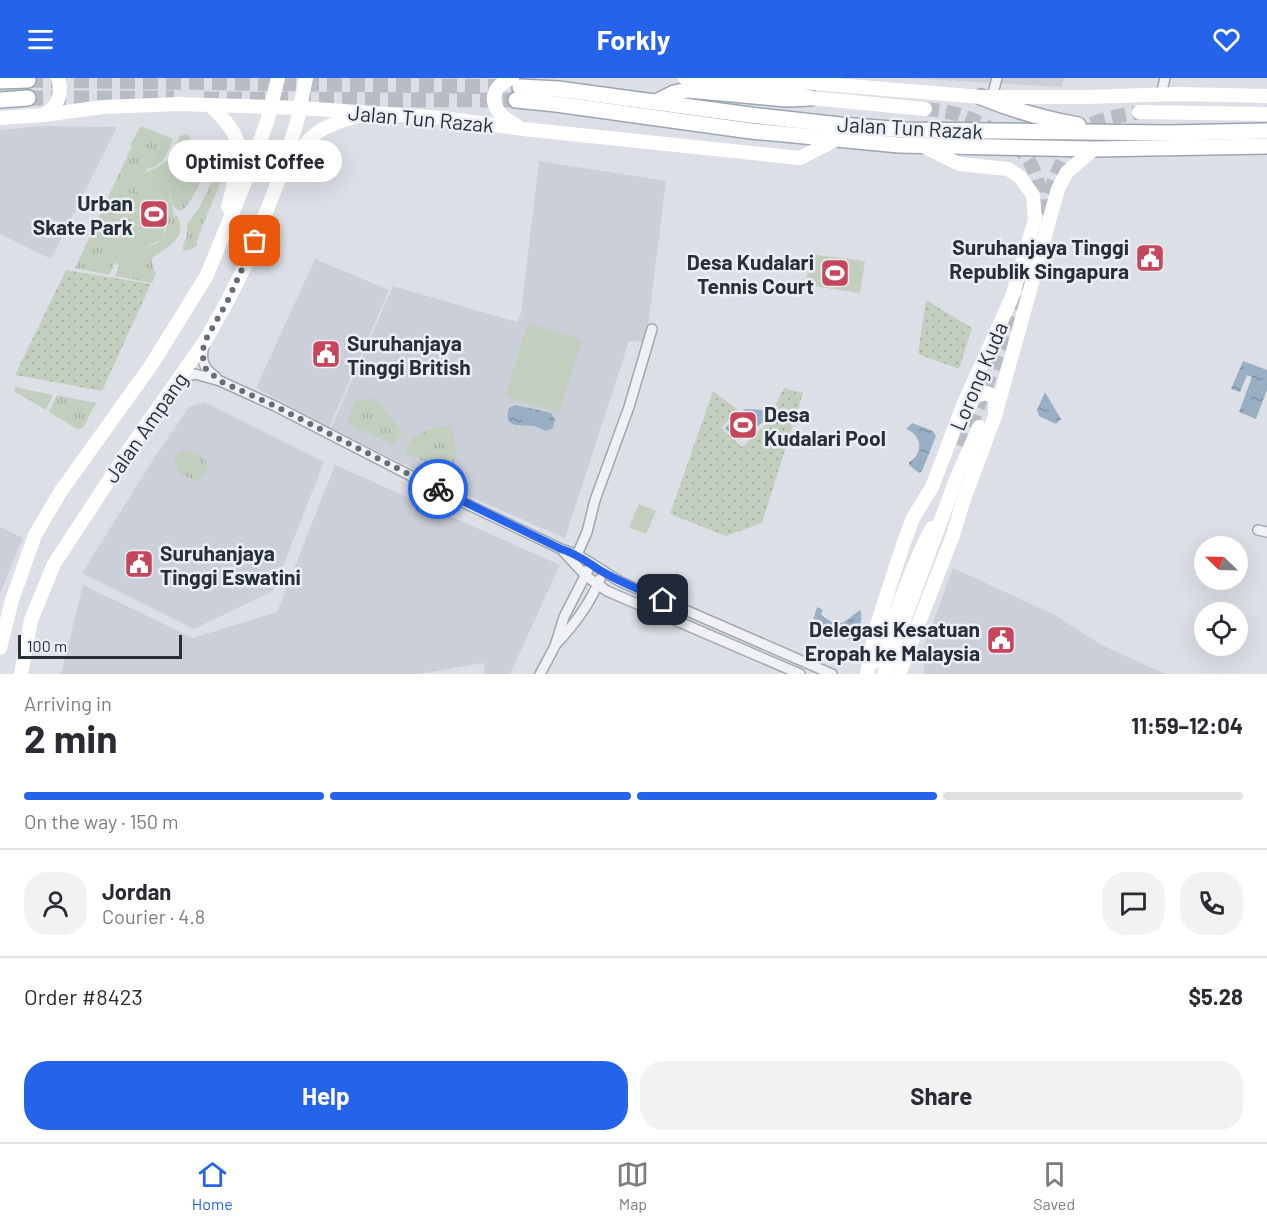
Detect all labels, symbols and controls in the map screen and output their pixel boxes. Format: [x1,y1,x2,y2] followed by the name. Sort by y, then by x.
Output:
[24,23,57,56] icon: menu
[597,23,670,55] text: Forkly
[1210,23,1243,56] icon: heart
[347,99,495,137] street label: Jalan Tun Razak
[836,111,984,143] street label: Jalan Tun Razak
[168,139,342,181] callout: Optimist Coffee
[185,149,325,173] text: Optimist Coffee
[33,190,133,239] place label: Urban Skate Park
[138,198,170,230] sports icon: Urban Skate Park
[229,215,280,266] pin
[238,224,271,257] icon: bag
[949,234,1129,283] place label: Suruhanjaya Tinggi Republik Singapura
[1134,242,1166,274] public building icon: Suruhanjaya Tinggi Republik Singapura
[687,249,814,298] place label: Desa Kudalari Tennis Court
[819,257,851,289] sports icon: Desa Kudalari Tennis Court
[944,318,1012,434] street label: Lorong Kuda
[347,330,471,379] place label: Suruhanjaya Tinggi British
[310,338,342,370] public building icon: Suruhanjaya Tinggi British
[98,367,192,487] street label: Jalan Ampang
[764,401,886,450] place label: Desa Kudalari Pool
[727,409,759,441] sports icon: Desa Kudalari Pool
[408,459,468,519] courier
[422,473,455,506] icon: bike
[1194,536,1248,590] north arrow
[1194,536,1248,656] map controls
[160,540,301,589] place label: Suruhanjaya Tinggi Eswatini
[123,548,155,580] public building icon: Suruhanjaya Tinggi Eswatini
[637,574,688,625] pin
[646,583,679,616] icon: home
[1194,602,1248,656] button: locate
[805,616,980,665] place label: Delegasi Kesatuan Eropah ke Malaysia
[985,624,1017,656] public building icon: Delegasi Kesatuan Eropah ke Malaysia
[18,632,182,660] scale bar
[27,636,67,655] text: 100 m
[24,691,112,715] text: Arriving in
[1131,712,1243,738] text: 11:59–12:04
[24,714,117,761] text: 2 min
[24,809,179,833] text: On the way · 150 m
[24,872,87,935] button: person
[1102,872,1165,935] button: chat
[1180,872,1243,935] button: phone
[102,878,171,904] text: Jordan
[102,904,205,928] text: Courier · 4.8
[24,983,143,1009] text: Order #8423
[1188,983,1243,1009] text: $5.28
[24,1061,628,1130] button: Help
[640,1061,1243,1130] button: Share
[192,1158,233,1213] tab: Home
[616,1158,649,1213] tab: Map
[1033,1158,1075,1213] tab: Saved

